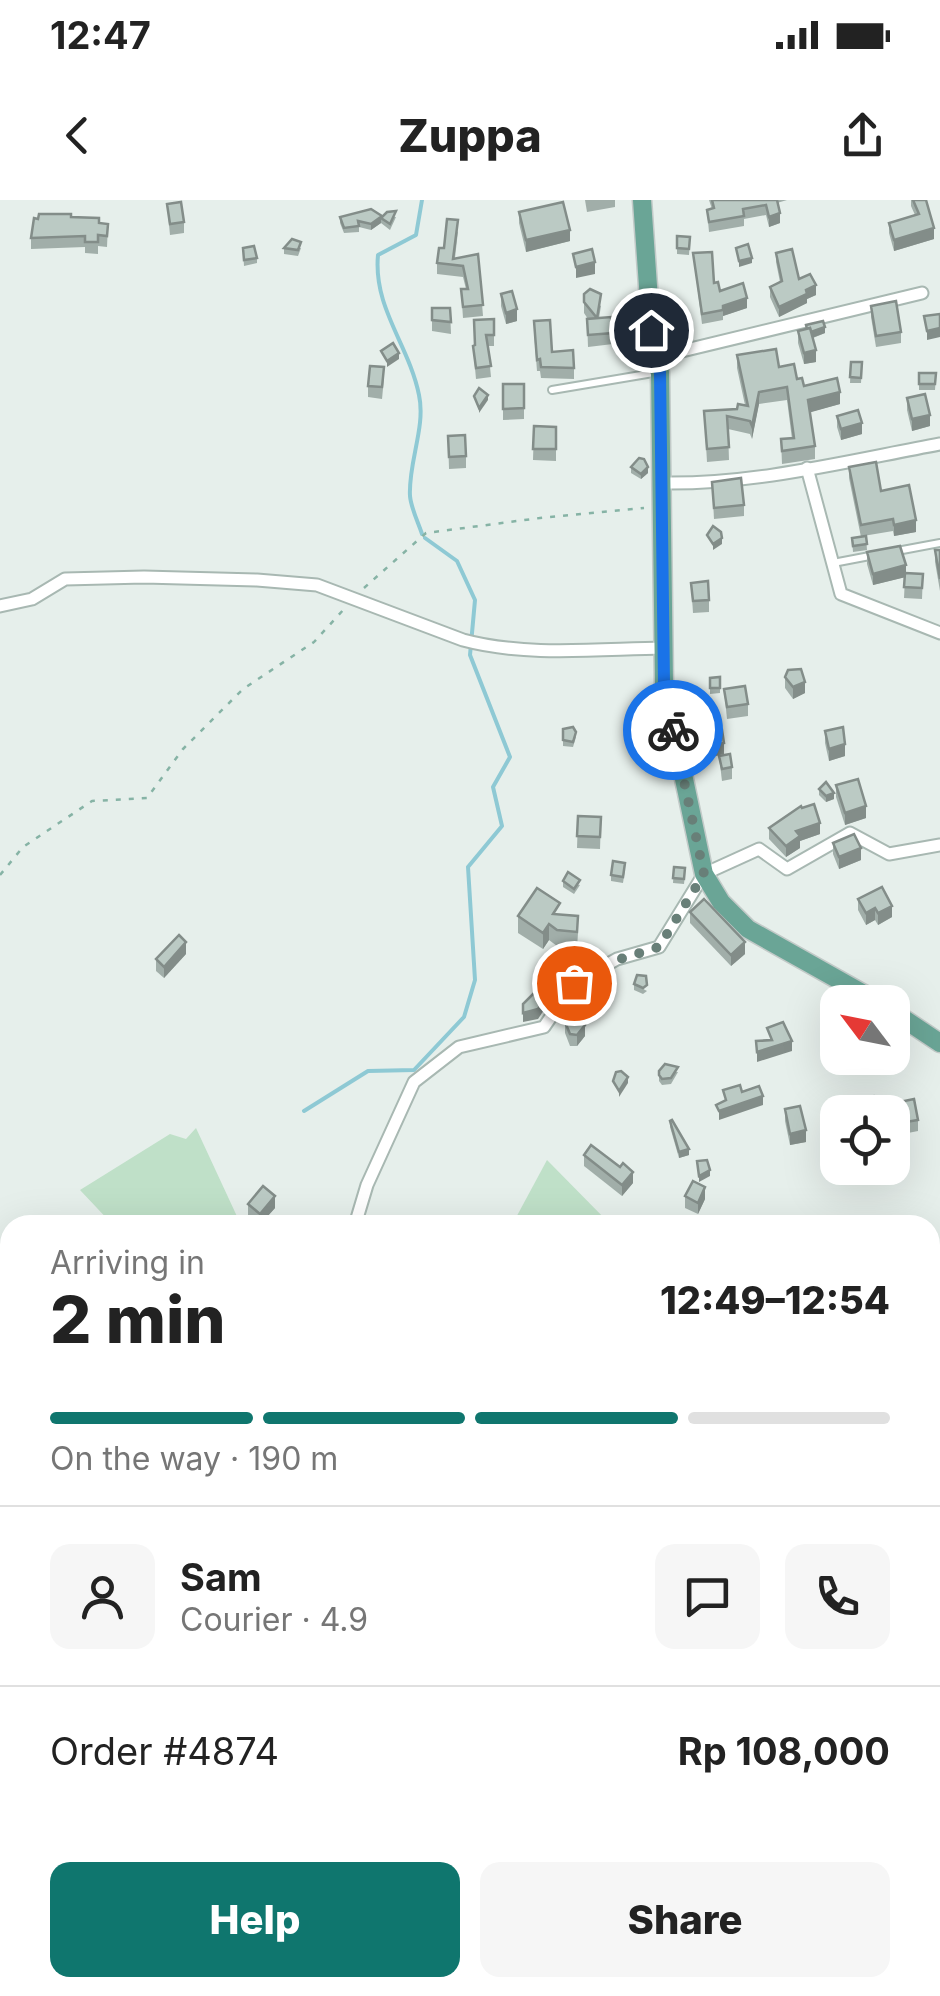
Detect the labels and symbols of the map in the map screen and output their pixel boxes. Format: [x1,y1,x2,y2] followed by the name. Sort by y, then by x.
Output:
[609,288,694,373] pin
[623,680,723,780] courier
[532,941,617,1026] pin
[820,985,910,1075] north arrow

